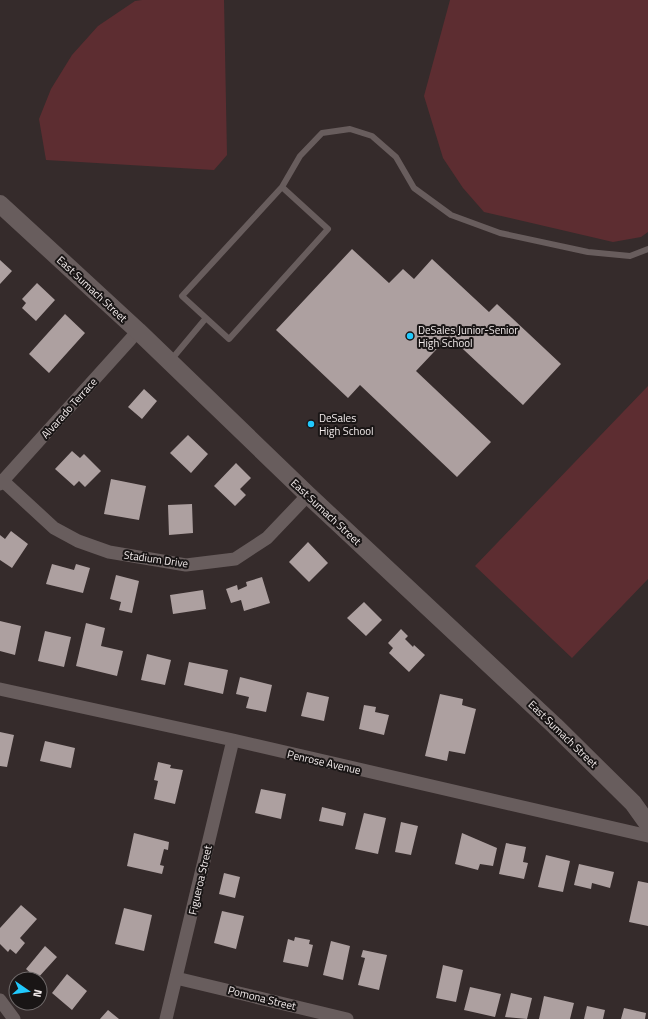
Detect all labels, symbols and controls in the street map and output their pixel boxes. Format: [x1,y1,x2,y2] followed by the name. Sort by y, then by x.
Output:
[53,252,131,326] street label: East Sumach Street
[418,322,518,351] place label: DeSales Junior-Senior High School
[405,331,415,341] marker: DeSales Junior-Senior High School
[37,374,101,442] street label: Alvarado Terrace
[319,410,374,439] place label: DeSales High School
[306,419,316,429] marker: DeSales High School
[287,475,365,549] street label: East Sumach Street
[123,547,190,572] street label: Stadium Drive
[525,697,601,771] street label: East Sumach Street
[286,746,363,778] street label: Penrose Avenue
[184,843,216,916] street label: Figueroa Street
[8,971,48,1011] north arrow
[226,982,298,1014] street label: Pomona Street
[29,988,46,999] text: N

